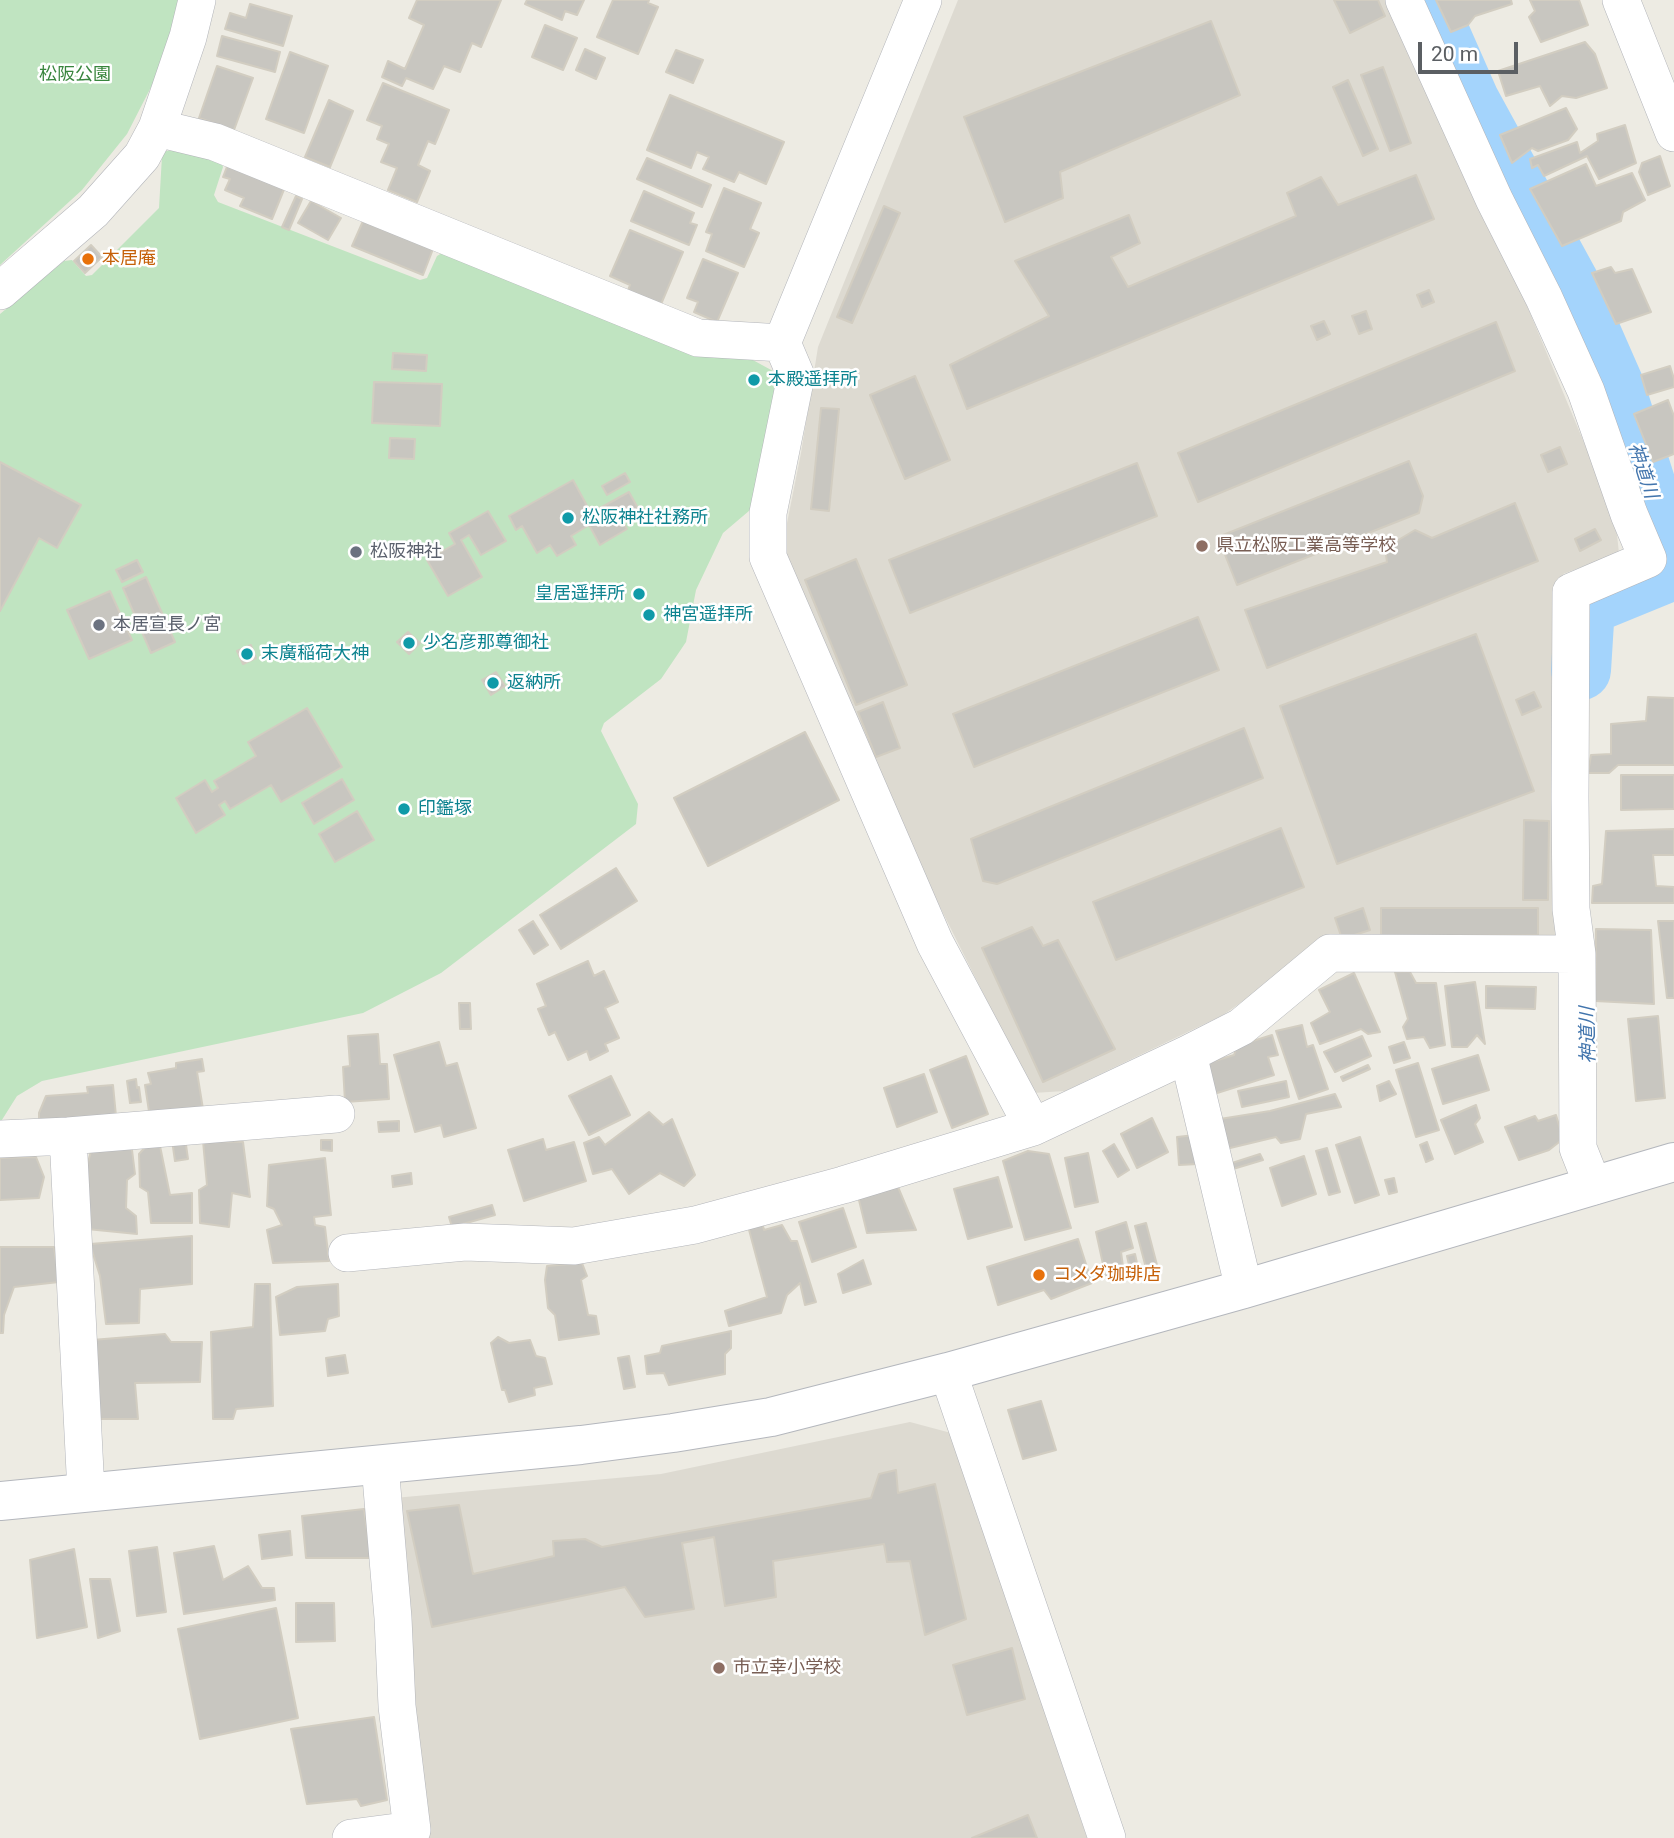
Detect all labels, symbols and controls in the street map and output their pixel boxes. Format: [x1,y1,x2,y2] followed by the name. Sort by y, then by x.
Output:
[1422,28,1522,72] scale bar
[1431,42,1478,66] text: 20 m
[39,64,111,86] park label: 松阪公園
[102,248,156,270] place label: 本居庵
[80,251,96,267] marker: 本居庵
[768,369,858,391] place label: 本殿遥拝所
[746,372,762,388] marker: 本殿遥拝所
[1622,440,1662,502] water label: 神道川
[582,507,708,529] place label: 松阪神社社務所
[560,510,576,526] marker: 松阪神社社務所
[1216,535,1396,557] place label: 県立松阪工業高等学校
[1194,538,1210,554] marker: 県立松阪工業高等学校
[370,541,442,563] place label: 松阪神社
[348,544,364,560] marker: 松阪神社
[535,583,625,605] place label: 皇居遥拝所
[631,586,647,602] marker: 皇居遥拝所
[663,604,753,626] place label: 神宮遥拝所
[641,607,657,623] marker: 神宮遥拝所
[113,614,221,636] place label: 本居宣長ノ宮
[91,617,107,633] marker: 本居宣長ノ宮
[423,632,549,654] place label: 少名彦那尊御社
[401,635,417,651] marker: 少名彦那尊御社
[261,643,369,665] place label: 末廣稲荷大神
[239,646,255,662] marker: 末廣稲荷大神
[507,672,561,694] place label: 返納所
[485,675,501,691] marker: 返納所
[418,798,472,820] place label: 印鑑塚
[396,801,412,817] marker: 印鑑塚
[1577,1006,1601,1064] water label: 神道川
[1053,1264,1161,1286] place label: コメダ珈琲店
[1031,1267,1047,1283] marker: コメダ珈琲店
[733,1657,841,1679] place label: 市立幸小学校
[711,1660,727,1676] marker: 市立幸小学校

